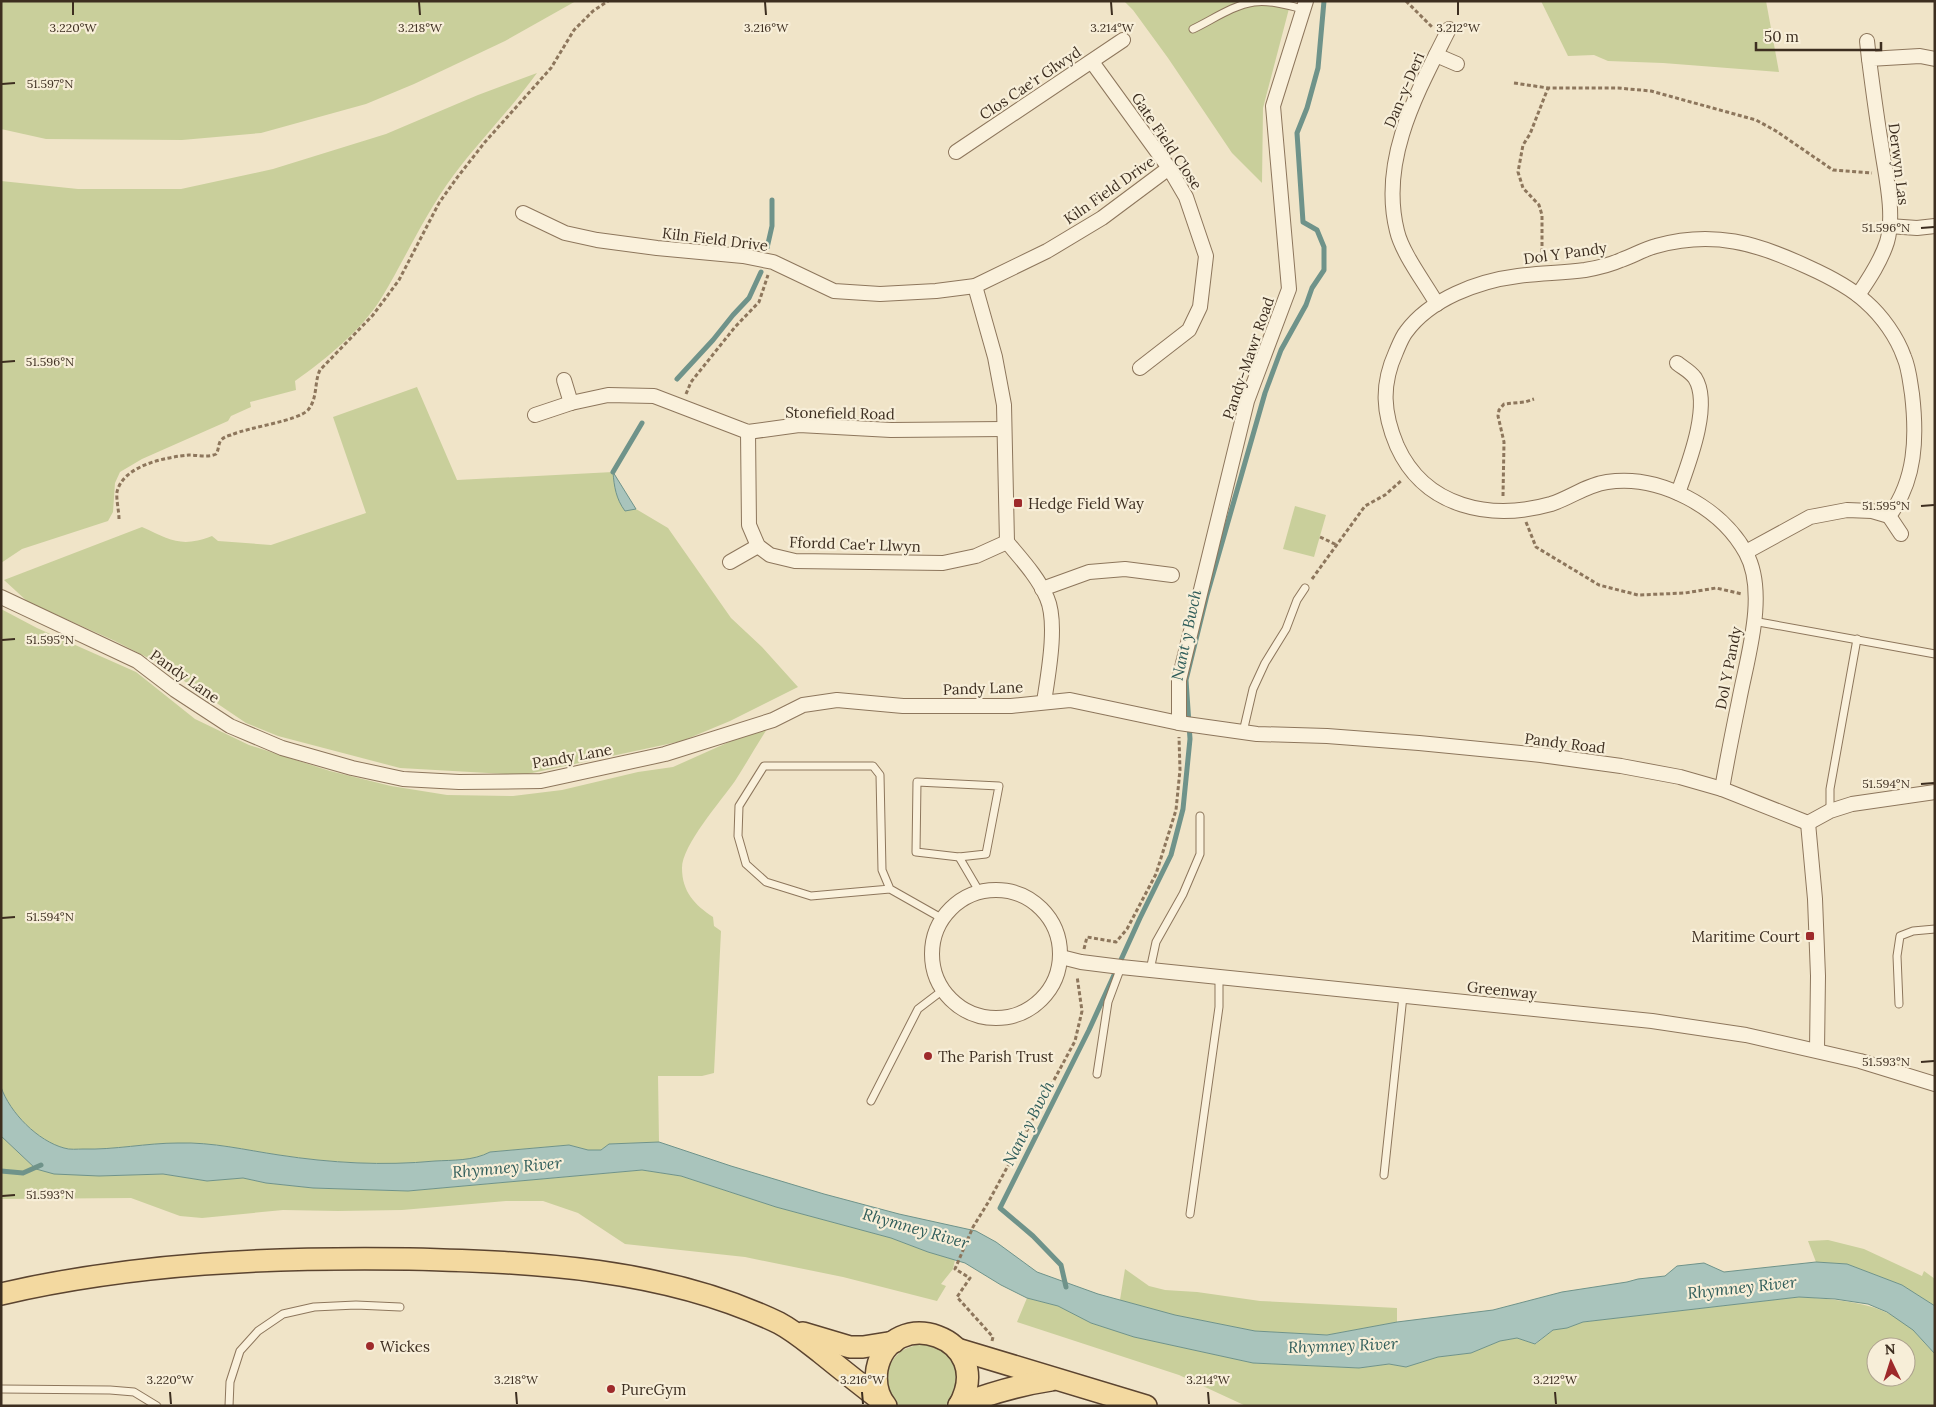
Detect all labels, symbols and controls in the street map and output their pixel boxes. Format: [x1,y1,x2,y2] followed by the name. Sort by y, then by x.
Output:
[50,20,97,35] text: 3.220°W
[398,20,443,35] text: 3.218°W
[744,20,789,35] text: 3.216°W
[1090,20,1135,35] text: 3.214°W
[1436,20,1481,35] text: 3.212°W
[1756,20,1881,52] scale bar
[1764,27,1799,46] text: 50 m
[976,42,1084,124] street label: Clos Cae'r Glwyd
[1380,49,1428,131] street label: Dan-y-Deri
[27,76,73,91] text: 51.597°N
[1128,89,1206,193] street label: Gate Field Close
[1885,122,1913,206] street label: Derwyn Las
[1060,152,1158,228] street label: Kiln Field Drive
[1862,220,1910,235] text: 51.596°N
[661,223,769,255] street label: Kiln Field Drive
[1522,238,1608,268] street label: Dol Y Pandy
[1218,294,1278,422] street label: Pandy-Mawr Road
[26,354,74,369] text: 51.596°N
[785,403,895,423] street label: Stonefield Road
[1028,494,1144,513] place label: Hedge Field Way
[1012,497,1024,509] marker: Hedge Field Way
[1862,498,1910,513] text: 51.595°N
[789,532,921,556] street label: Ffordd Cae'r Llwyn
[1167,588,1205,682] water label: Nant y Bwch
[1711,625,1745,711] street label: Dol Y Pandy
[26,632,74,647] text: 51.595°N
[147,645,223,707] street label: Pandy Lane
[942,677,1024,699] street label: Pandy Lane
[1523,729,1607,757] street label: Pandy Road
[531,740,613,772] street label: Pandy Lane
[1862,776,1910,791] text: 51.594°N
[26,909,74,924] text: 51.594°N
[1691,927,1800,946] place label: Maritime Court
[1804,930,1816,942] marker: Maritime Court
[1466,977,1538,1003] street label: Greenway
[938,1047,1054,1066] place label: The Parish Trust
[922,1050,934,1062] marker: The Parish Trust
[1862,1054,1910,1069] text: 51.593°N
[998,1077,1058,1169] water label: Nant y Bwch
[451,1152,563,1182] water label: Rhymney River
[26,1187,74,1202] text: 51.593°N
[860,1203,972,1253] water label: Rhymney River
[1686,1271,1798,1303] water label: Rhymney River
[1288,1333,1399,1357] water label: Rhymney River
[380,1337,430,1356] place label: Wickes
[1866,1337,1916,1387] north arrow
[364,1340,376,1352] marker: Wickes
[1884,1340,1896,1358] text: N
[147,1372,194,1387] text: 3.220°W
[494,1372,539,1387] text: 3.218°W
[840,1372,885,1387] text: 3.216°W
[1186,1372,1231,1387] text: 3.214°W
[1533,1372,1578,1387] text: 3.212°W
[621,1380,686,1399] place label: PureGym
[605,1383,617,1395] marker: PureGym

